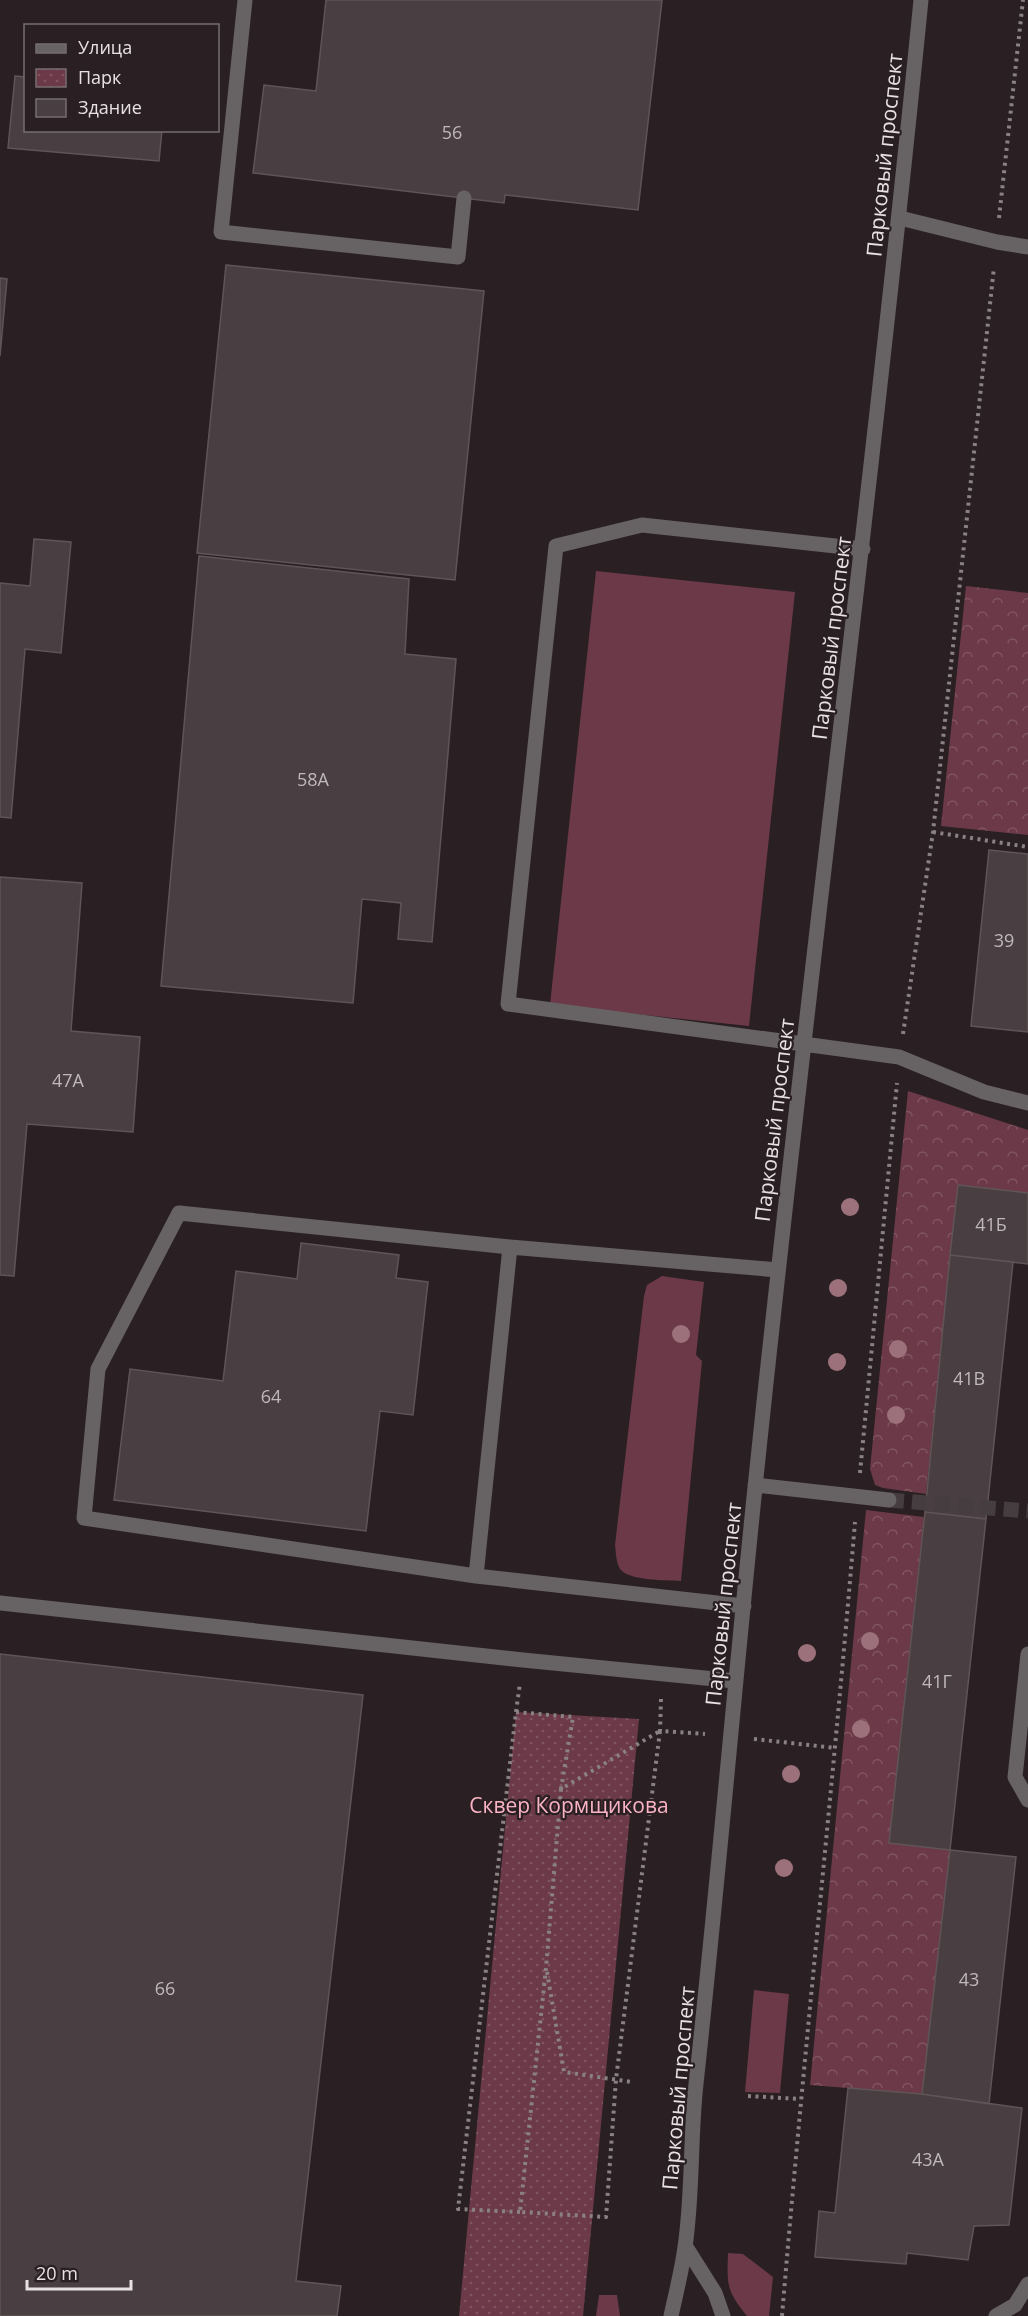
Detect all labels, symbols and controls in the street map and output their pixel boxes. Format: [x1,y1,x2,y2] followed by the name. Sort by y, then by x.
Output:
[24,24,219,132] legend
[78,35,132,59] text: Улица
[859,52,909,258] street label: Парковый проспект
[78,65,122,89] text: Парк
[78,95,142,119] text: Здание
[442,120,462,144] house number: 56
[805,535,857,741] street label: Парковый проспект
[297,767,330,791] house number: 58А
[994,928,1014,952] house number: 39
[748,1017,800,1223] street label: Парковый проспект
[52,1068,85,1092] house number: 47А
[975,1212,1007,1236] house number: 41Б
[953,1366,985,1390] house number: 41В
[261,1384,281,1408] house number: 64
[698,1501,748,1707] street label: Парковый проспект
[922,1669,952,1693] house number: 41Г
[469,1791,669,1819] park label: Сквер Кормщикова
[959,1967,979,1991] house number: 43
[155,1976,175,2000] house number: 66
[655,1985,701,2191] street label: Парковый проспект
[912,2147,945,2171] house number: 43А
[27,2253,130,2291] scale bar
[36,2261,78,2285] text: 20 m

